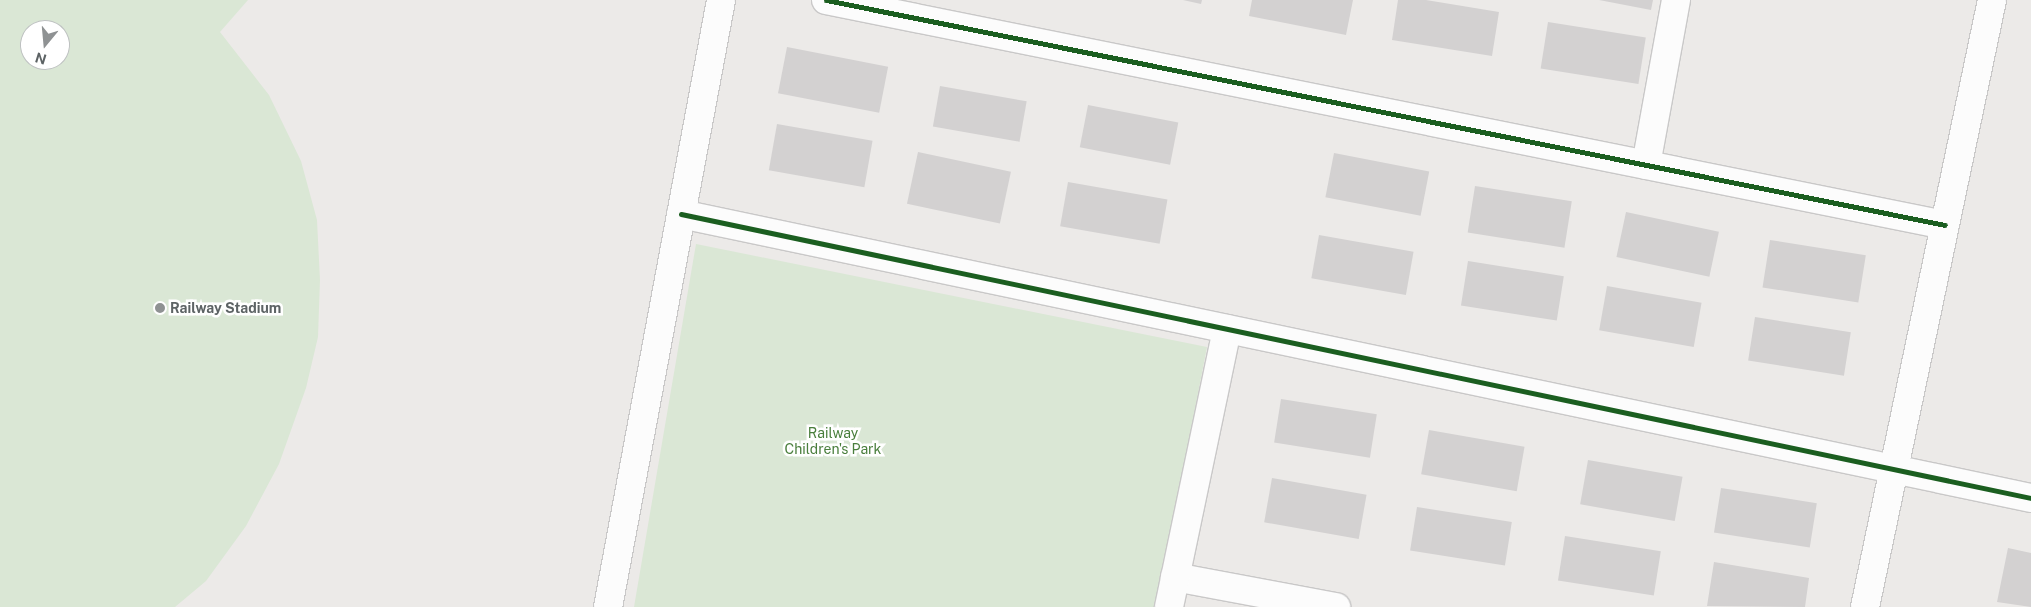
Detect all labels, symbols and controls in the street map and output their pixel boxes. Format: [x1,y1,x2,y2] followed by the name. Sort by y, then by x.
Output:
[20,20,70,70] north arrow
[33,49,48,68] text: N
[170,300,281,316] place label: Railway Stadium
[154,302,166,314] marker: Railway Stadium
[785,425,881,458] park label: Railway Children's Park

